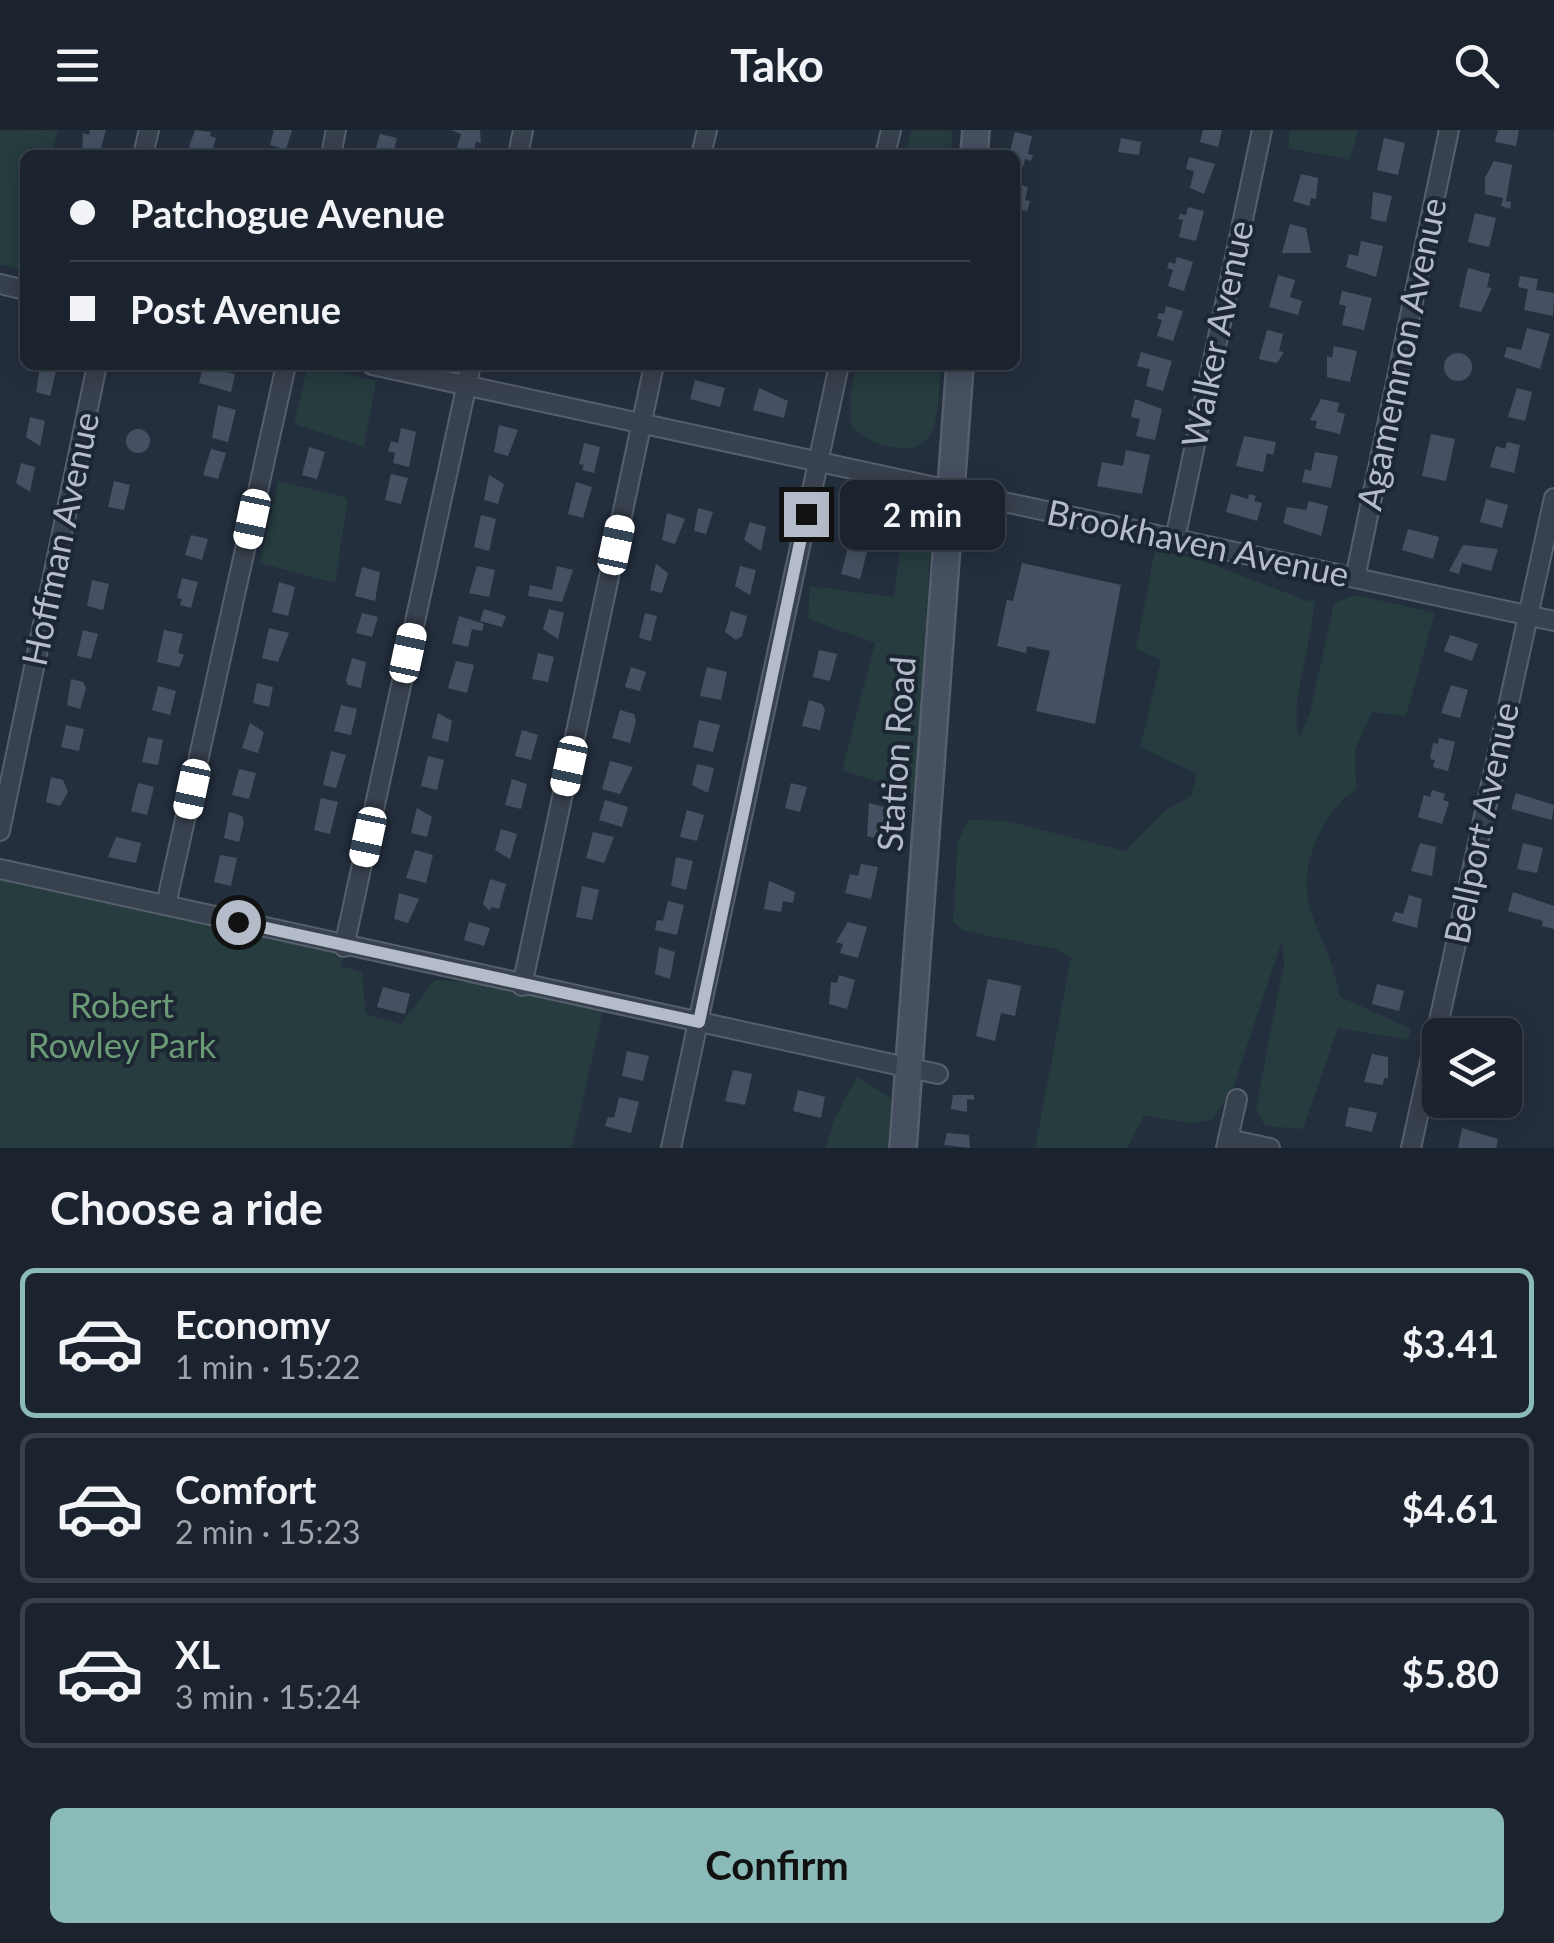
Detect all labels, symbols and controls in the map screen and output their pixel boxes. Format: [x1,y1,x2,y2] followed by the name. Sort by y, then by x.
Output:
[50,38,105,93] icon: menu
[730,38,824,92] text: Tako
[1449,38,1504,93] icon: search
[130,190,445,236] text: Patchogue Avenue
[1346,194,1454,513] street label: Agamemnon Avenue
[1172,216,1261,451] street label: Walker Avenue
[130,286,341,332] text: Post Avenue
[12,408,106,669] street label: Hoffman Avenue
[841,479,1006,549] callout: 2 min
[231,487,273,551] car
[1044,490,1353,595] street label: Brookhaven Avenue
[784,492,829,537] route end
[883,495,962,534] text: 2 min
[595,513,637,577] car
[387,621,429,685] car
[867,655,923,853] street label: Station Road
[1434,698,1526,947] street label: Bellport Avenue
[548,734,590,798] car
[171,757,213,821] car
[347,805,389,869] car
[216,900,261,945] route start
[28,983,217,1065] park label: Robert Rowley Park
[1422,1018,1522,1118] map controls
[1422,1018,1522,1118] button: layers
[50,1181,323,1235] text: Choose a ride
[55,1298,145,1388] icon: car
[175,1301,330,1347] text: Economy
[1402,1320,1499,1366] text: $3.41
[175,1347,361,1386] text: 1 min · 15:22
[55,1463,145,1553] icon: car
[175,1466,316,1512] text: Comfort
[1402,1485,1499,1531] text: $4.61
[175,1512,361,1551] text: 2 min · 15:23
[55,1628,145,1718] icon: car
[175,1631,220,1677] text: XL
[1402,1650,1499,1696] text: $5.80
[175,1677,361,1716] text: 3 min · 15:24
[50,1808,1504,1923] button: Confirm

